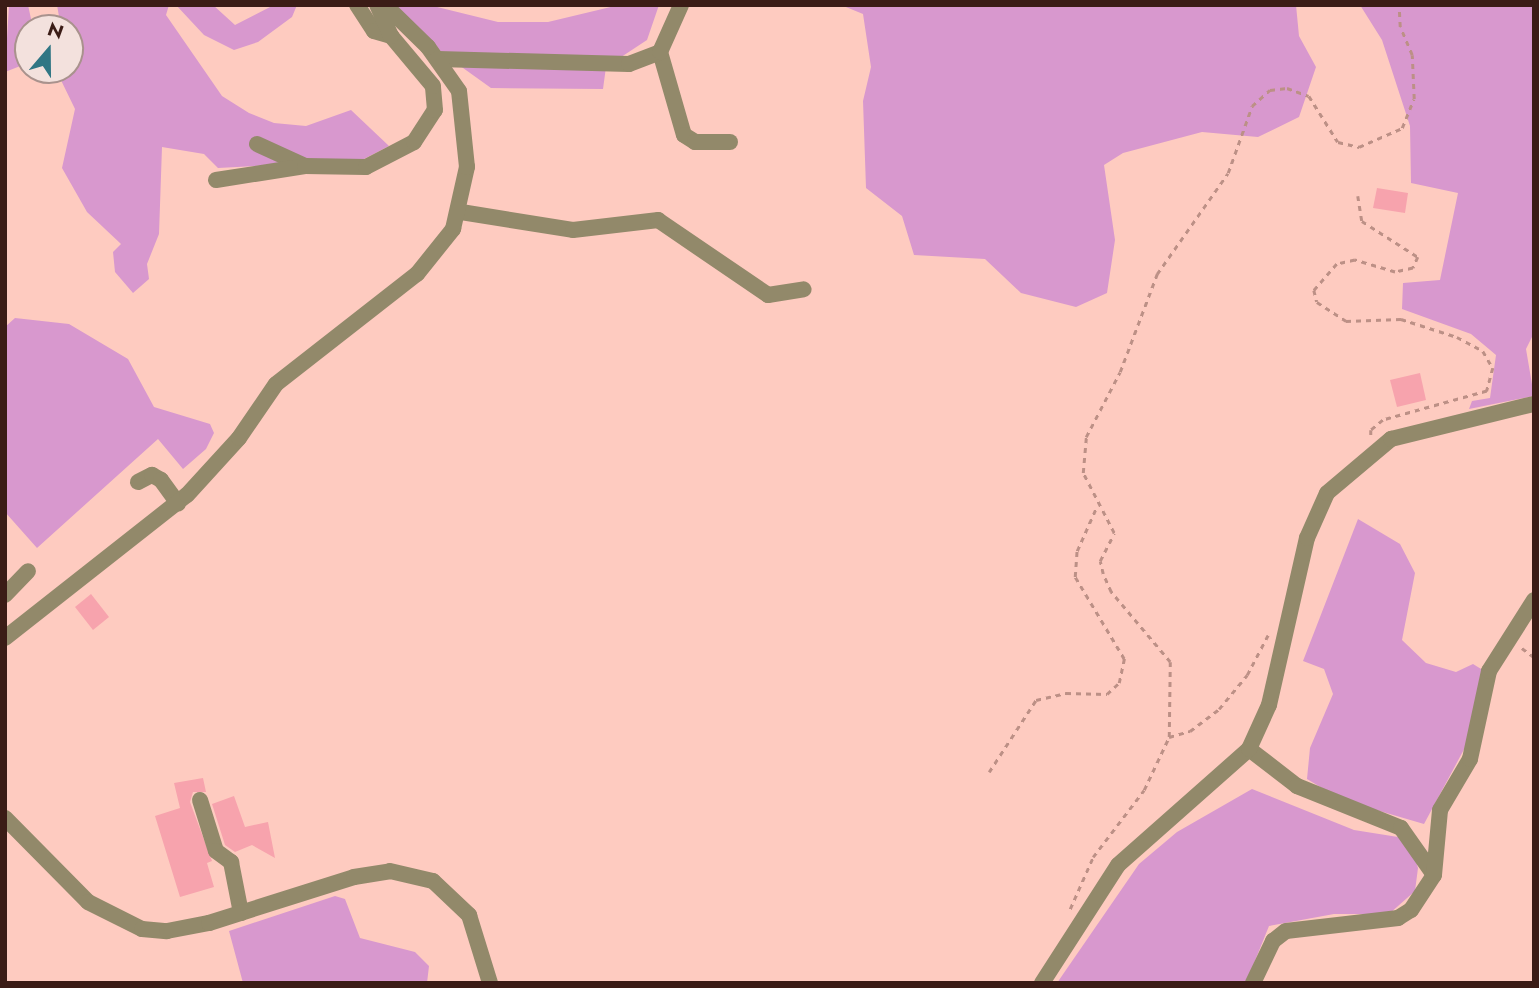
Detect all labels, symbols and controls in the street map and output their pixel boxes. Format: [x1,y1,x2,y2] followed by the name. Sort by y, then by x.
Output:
[14,14,84,84] north arrow
[44,15,67,46] text: N

